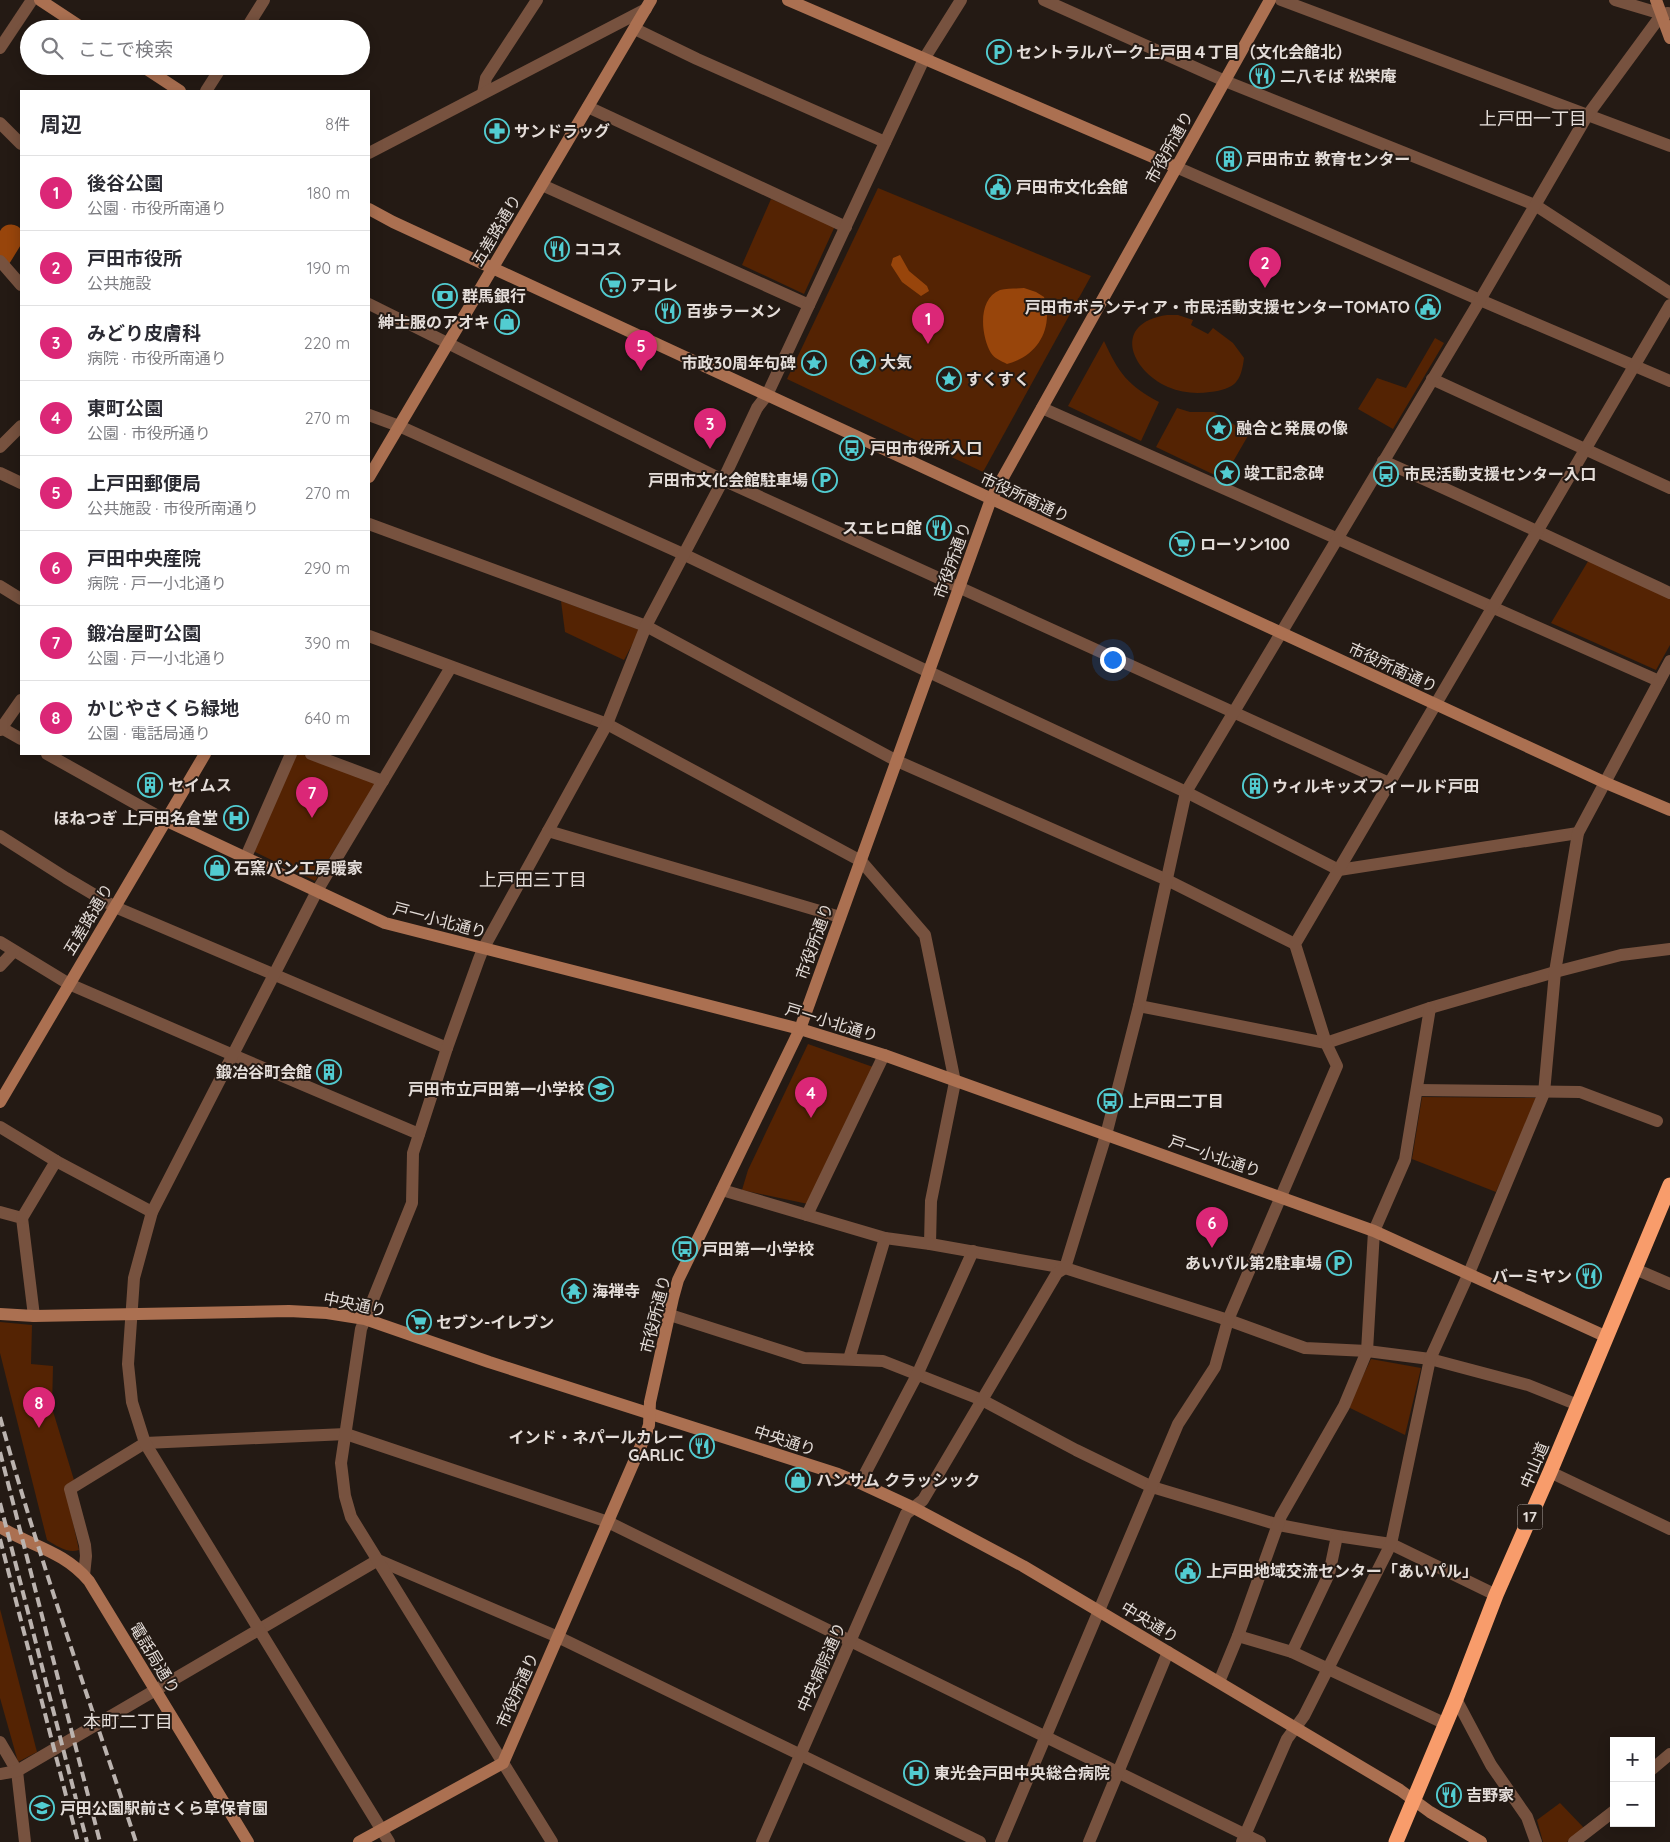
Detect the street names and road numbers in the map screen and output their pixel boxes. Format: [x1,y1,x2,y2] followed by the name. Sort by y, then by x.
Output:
[1141,107,1197,187] street label: 市役所通り
[467,191,525,269] street label: 五差路通り
[977,468,1073,526] street label: 市役所南通り
[929,519,975,601] street label: 市役所通り
[1345,638,1441,696] street label: 市役所南通り
[59,880,117,958] street label: 五差路通り
[391,898,489,942] street label: 戸一小北通り
[791,900,837,982] street label: 市役所通り
[783,998,881,1046] street label: 戸一小北通り
[1166,1131,1264,1181] street label: 戸一小北通り
[636,1273,674,1355] street label: 市役所通り
[322,1288,388,1320] street label: 中央通り
[751,1421,819,1459] street label: 中央通り
[1515,1439,1553,1491] street label: 中山道
[1518,1504,1542,1530] road number: 17
[1117,1597,1183,1647] street label: 中央通り
[126,1619,184,1697] street label: 電話局通り
[792,1619,850,1715] street label: 中央病院通り
[492,1649,542,1731] street label: 市役所通り

